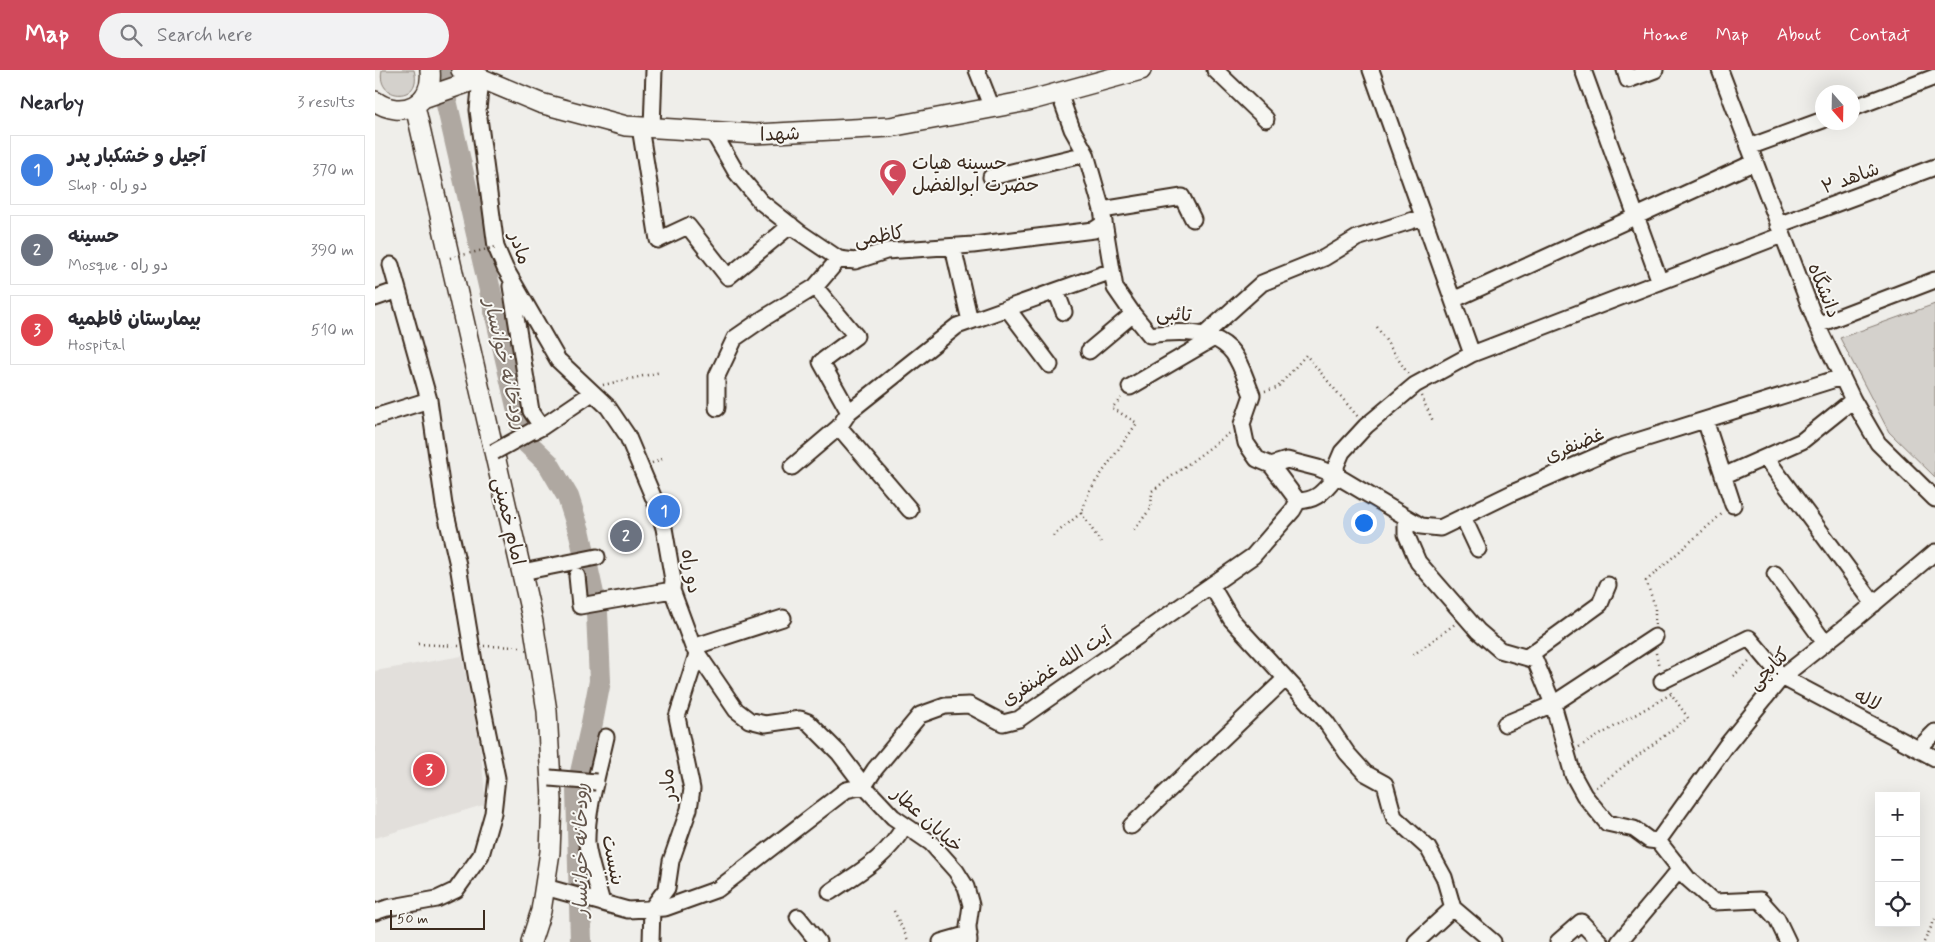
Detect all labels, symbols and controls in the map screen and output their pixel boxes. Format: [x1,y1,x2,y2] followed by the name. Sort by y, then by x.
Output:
[99,13,449,58] search box
[25,20,69,51] text: Map
[117,21,145,49] icon: search
[157,23,253,48] text: Search here
[1643,23,1688,47] text: Home
[1716,23,1749,47] text: Map
[1777,23,1821,47] text: About
[1849,23,1910,47] text: Contact
[1815,85,1860,130] north arrow
[20,89,84,117] text: Nearby
[297,92,355,113] text: 3 results
[760,121,800,148] street label: شهدا
[68,144,206,169] text: آجیل و خشکبار پدر
[912,151,1039,198] place label: حسینه هیات حضرت ابوالفضل
[1818,156,1883,200] street label: شاهد ۲
[878,158,908,197] mosque icon: حسینه هیات حضرت ابوالفضل
[33,160,41,181] text: 1
[312,160,354,181] text: 370 m
[68,175,147,196] text: Shop · دو راه
[852,220,906,253] street label: کاظمی
[68,224,119,249] text: حسینه
[502,227,537,268] street label: مادر
[33,240,41,261] text: 2
[311,240,354,261] text: 390 m
[68,255,168,276] text: Mosque · دو راه
[1801,260,1846,322] street label: دانشگاه
[476,293,533,433] water label: رودخانه خوانسار
[1155,301,1193,328] street label: تائبی
[68,307,201,332] text: بیمارستان فاطمیه
[33,320,41,341] text: 3
[311,320,354,341] text: 510 m
[68,335,125,356] text: Hospital
[1541,422,1608,469] street label: غضنفری
[485,475,531,568] street label: امام خمینی
[648,492,680,530] pin: 1
[1351,510,1377,536] your location
[610,517,642,555] pin: 2
[675,547,706,595] street label: دو راه
[997,621,1118,712] street label: آیت الله غضنفری
[1742,642,1796,696] street label: کتابچی
[1850,683,1885,718] street label: لاله
[413,751,445,789] pin: 3
[655,768,682,804] street label: مادر
[885,780,968,859] street label: خیابان عطار
[568,783,595,920] water label: رودخانه خوانسار
[1875,792,1920,927] map controls
[1875,792,1920,837] button: +
[595,833,630,888] street label: بنبست
[1875,837,1920,882] button: −
[1875,882,1920,927] button: locate
[390,907,485,930] scale bar
[397,910,428,928] text: 50 m

